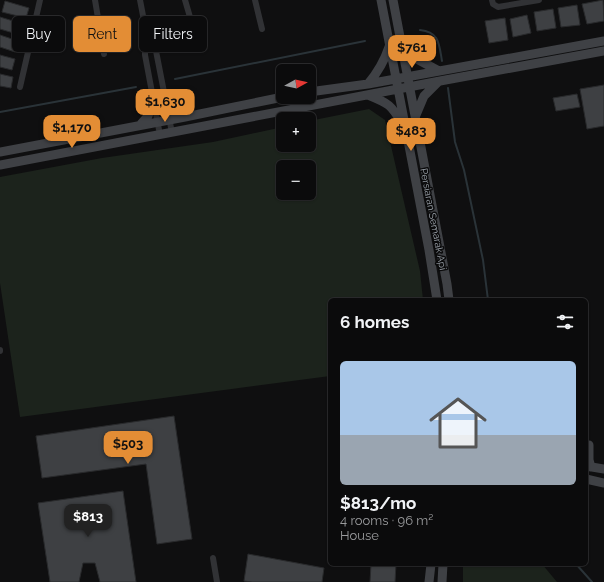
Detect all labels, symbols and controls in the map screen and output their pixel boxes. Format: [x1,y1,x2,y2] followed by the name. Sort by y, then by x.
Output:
[12,16,65,52] chip: Buy
[73,16,131,52] chip: Rent
[139,16,207,52] chip: Filters
[388,35,436,69] pin: $761
[397,40,427,55] text: $761
[276,64,316,104] north arrow
[276,64,316,200] map controls
[132,89,198,123] pin: $1,630
[145,94,185,109] text: $1,630
[276,112,316,152] button: +
[39,115,105,149] pin: $1,170
[387,118,435,152] pin: $483
[52,120,92,135] text: $1,170
[396,123,426,138] text: $483
[276,160,316,200] button: −
[418,167,449,271] street label: Persiaran Semarak Api
[554,311,576,333] icon: filters
[340,312,409,332] text: 6 homes
[422,387,494,459] icon: home
[104,431,152,465] pin: $503
[113,436,143,451] text: $503
[340,493,416,513] text: $813/mo
[64,504,112,538] pin: $813
[73,509,103,524] text: $813
[340,513,433,528] text: 4 rooms · 96 m²
[340,528,379,543] text: House

